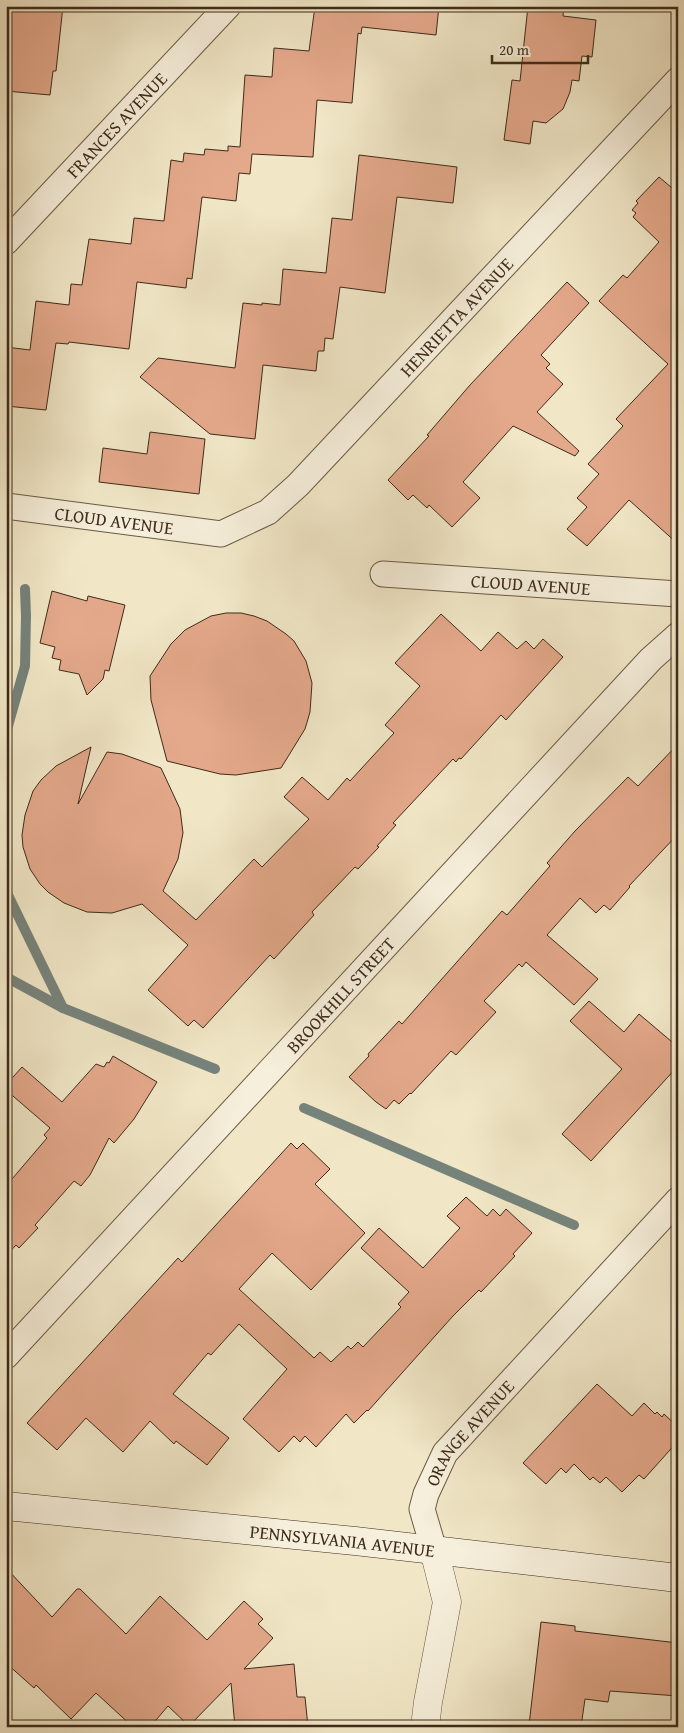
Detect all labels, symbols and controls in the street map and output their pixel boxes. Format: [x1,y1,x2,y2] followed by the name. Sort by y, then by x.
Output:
[492,32,588,64] scale bar
[499,39,530,60] text: 20 m
[60,66,173,184] street label: FRANCES AVENUE
[393,251,519,382] street label: HENRIETTA AVENUE
[53,499,175,541] street label: CLOUD AVENUE
[470,567,591,602] street label: CLOUD AVENUE
[279,931,401,1059] street label: BROOKHILL STREET
[418,1373,520,1490] street label: ORANGE AVENUE
[249,1517,436,1564] street label: PENNSYLVANIA AVENUE

